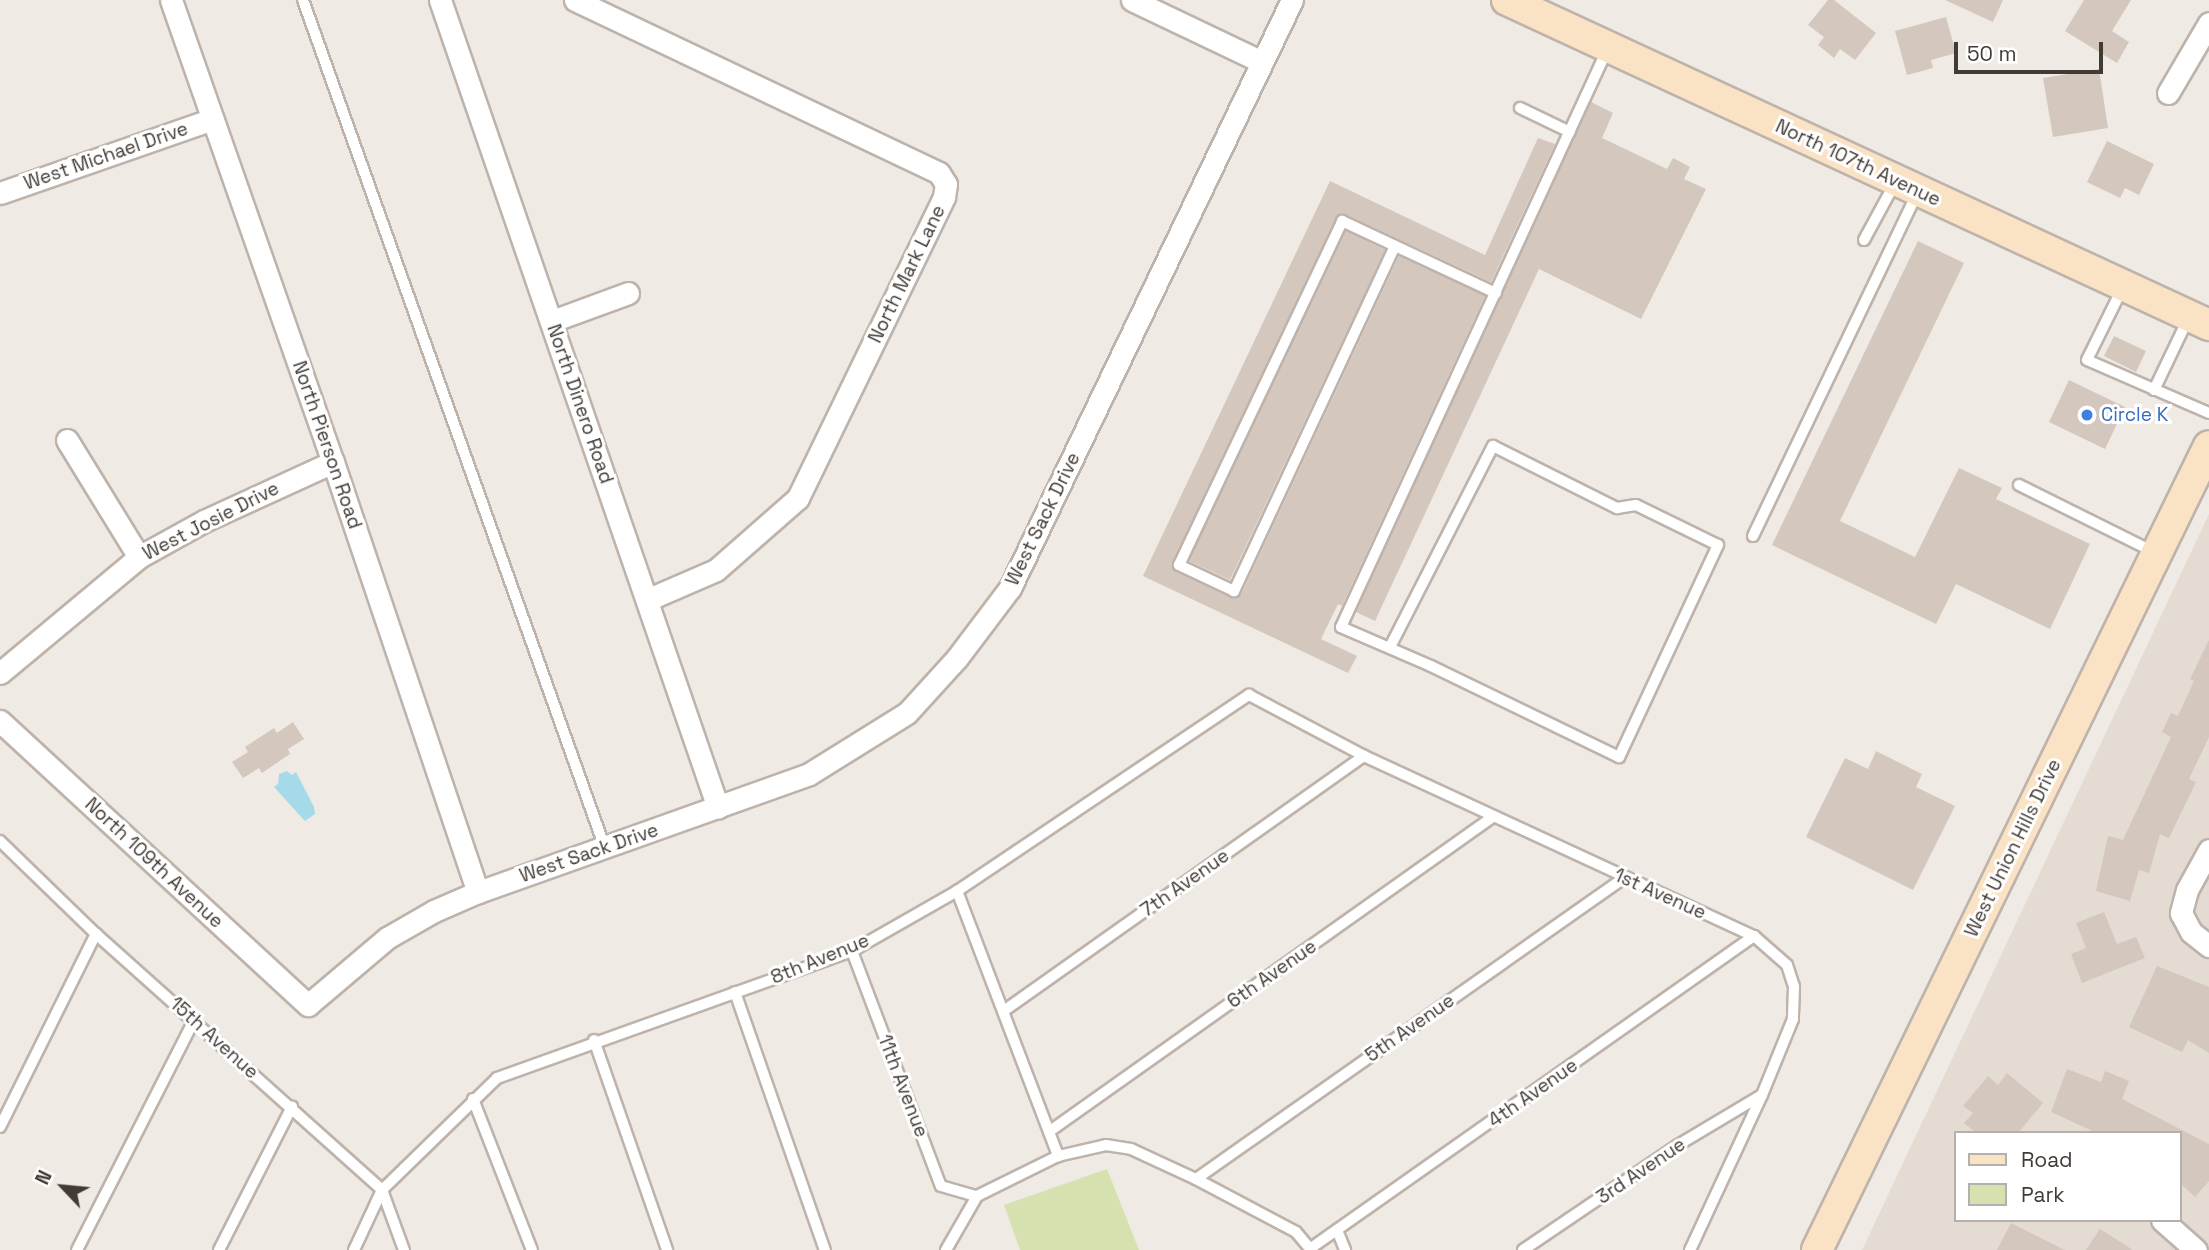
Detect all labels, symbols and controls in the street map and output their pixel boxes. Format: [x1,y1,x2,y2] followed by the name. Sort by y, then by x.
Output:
[1957,28,2106,72] scale bar
[1967,40,2017,67] text: 50 m
[1772,115,1944,211] street label: North 107th Avenue
[21,117,191,195] street label: West Michael Drive
[864,201,950,347] street label: North Mark Lane
[542,321,618,487] street label: North Dinero Road
[288,358,366,532] street label: North Pierson Road
[2101,404,2168,426] place label: Circle K
[2079,407,2095,423] marker: Circle K
[1001,449,1085,589] street label: West Sack Drive
[139,477,283,565] street label: West Josie Drive
[1960,755,2066,941] street label: West Union Hills Drive
[80,793,228,933] street label: North 109th Avenue
[517,819,661,887] street label: West Sack Drive
[1136,844,1234,922] street label: 7th Avenue
[1610,864,1710,924] street label: 1st Avenue
[767,929,873,989] street label: 8th Avenue
[1223,935,1321,1013] street label: 6th Avenue
[1361,989,1459,1067] street label: 5th Avenue
[165,992,263,1084] street label: 15th Avenue
[873,1031,933,1141] street label: 11th Avenue
[1484,1054,1582,1132] street label: 4th Avenue
[1954,1131,2181,1222] legend
[1592,1133,1690,1209] street label: 3rd Avenue
[2021,1146,2073,1173] text: Road
[28,1152,98,1222] north arrow
[30,1166,58,1189] text: N
[2021,1181,2065,1208] text: Park

